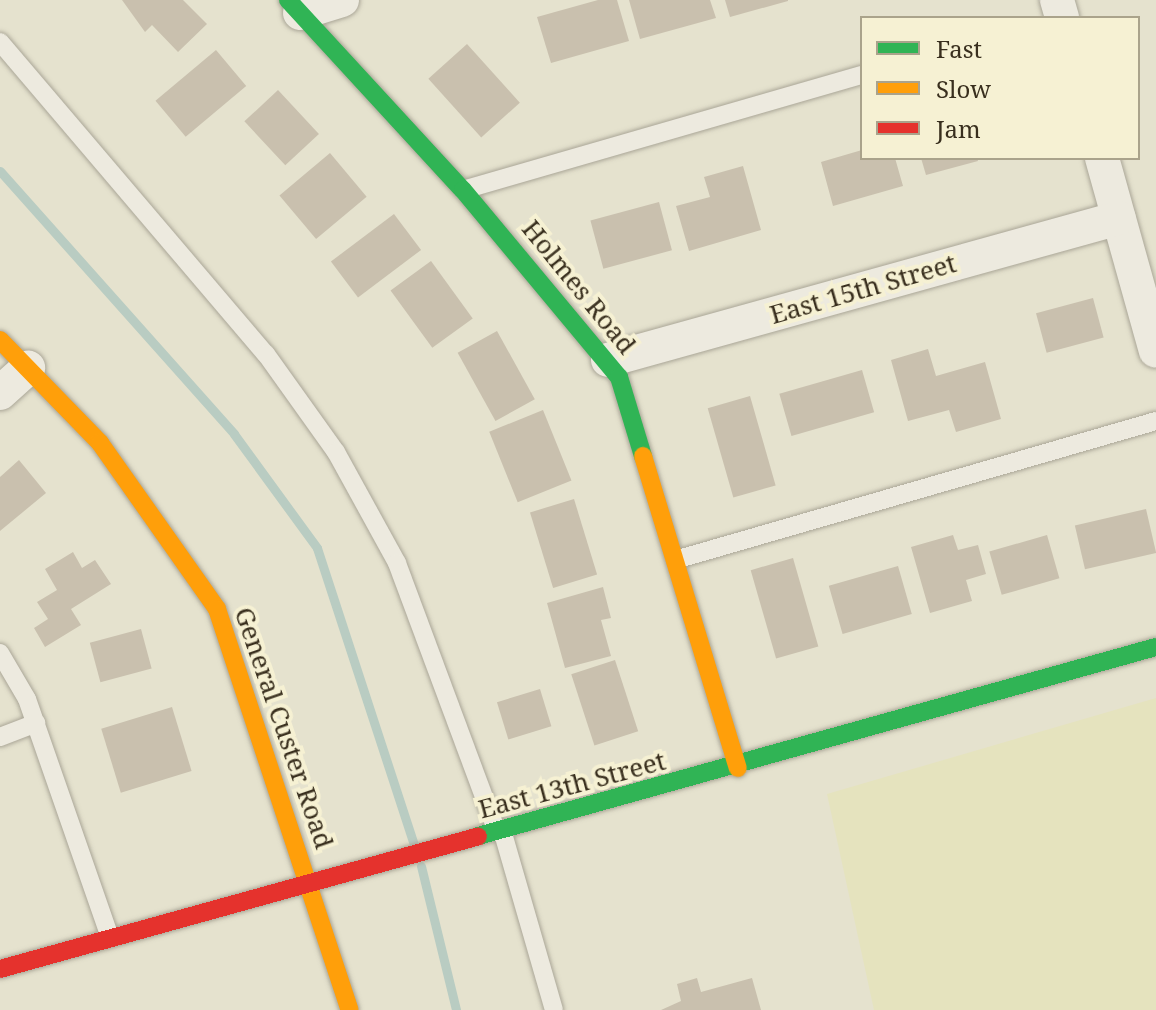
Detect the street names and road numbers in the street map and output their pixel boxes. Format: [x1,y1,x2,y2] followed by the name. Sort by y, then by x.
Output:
[515,214,643,360] street label: Holmes Road
[766,247,960,331] street label: East 15th Street
[228,603,340,853] street label: General Custer Road
[475,745,669,825] street label: East 13th Street

